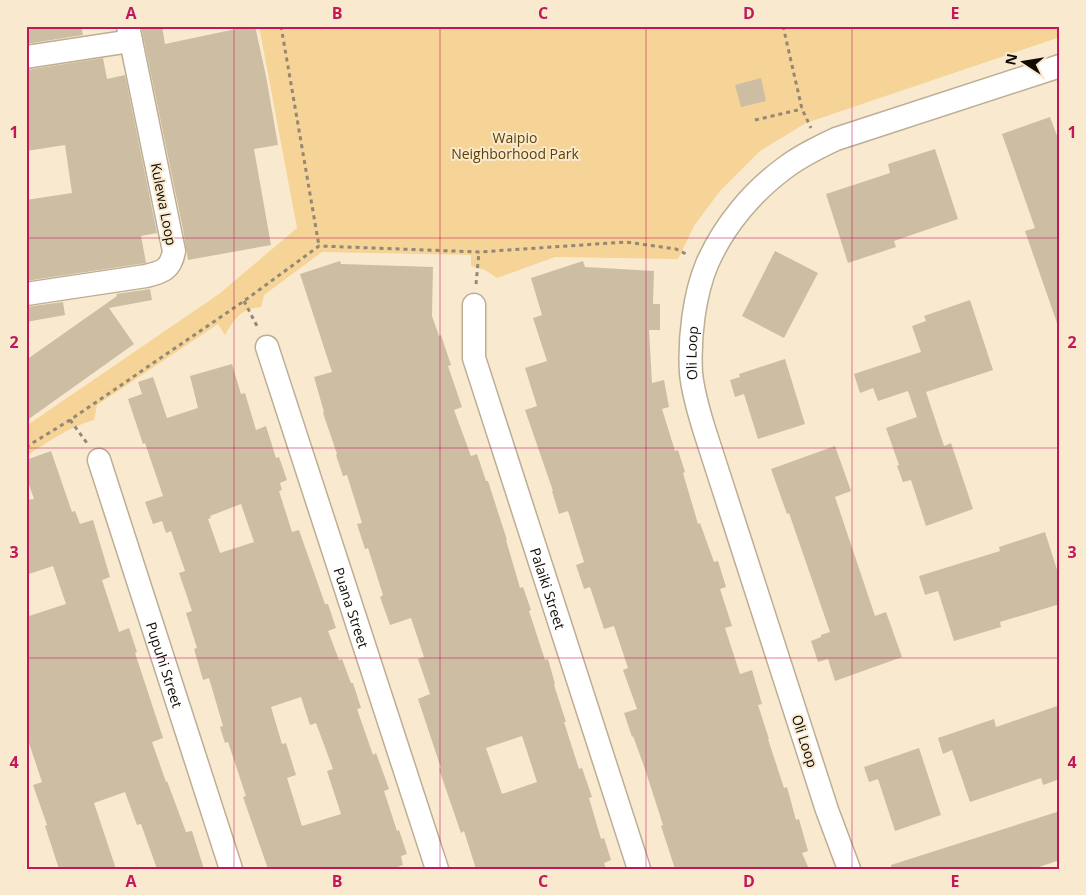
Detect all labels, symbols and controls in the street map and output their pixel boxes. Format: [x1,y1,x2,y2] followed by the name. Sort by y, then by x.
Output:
[125,2,137,24] text: A
[332,2,342,24] text: B
[538,2,548,24] text: C
[743,2,755,24] text: D
[951,2,960,24] text: E
[998,38,1048,88] north arrow
[1000,52,1021,67] text: N
[9,121,19,143] text: 1
[1067,121,1077,143] text: 1
[451,128,580,163] park label: Waipio Neighborhood Park
[147,161,181,247] street label: Kulewa Loop
[681,325,702,381] street label: Oli Loop
[9,331,19,353] text: 2
[1067,331,1077,353] text: 2
[9,541,19,563] text: 3
[1067,541,1077,563] text: 3
[526,545,570,632] street label: Palaiki Street
[330,565,374,650] street label: Puana Street
[142,619,188,710] street label: Pupuhi Street
[788,712,822,770] street label: Oli Loop
[9,751,19,773] text: 4
[1067,751,1077,773] text: 4
[125,870,137,892] text: A
[332,870,342,892] text: B
[538,870,548,892] text: C
[743,870,755,892] text: D
[951,870,960,892] text: E

